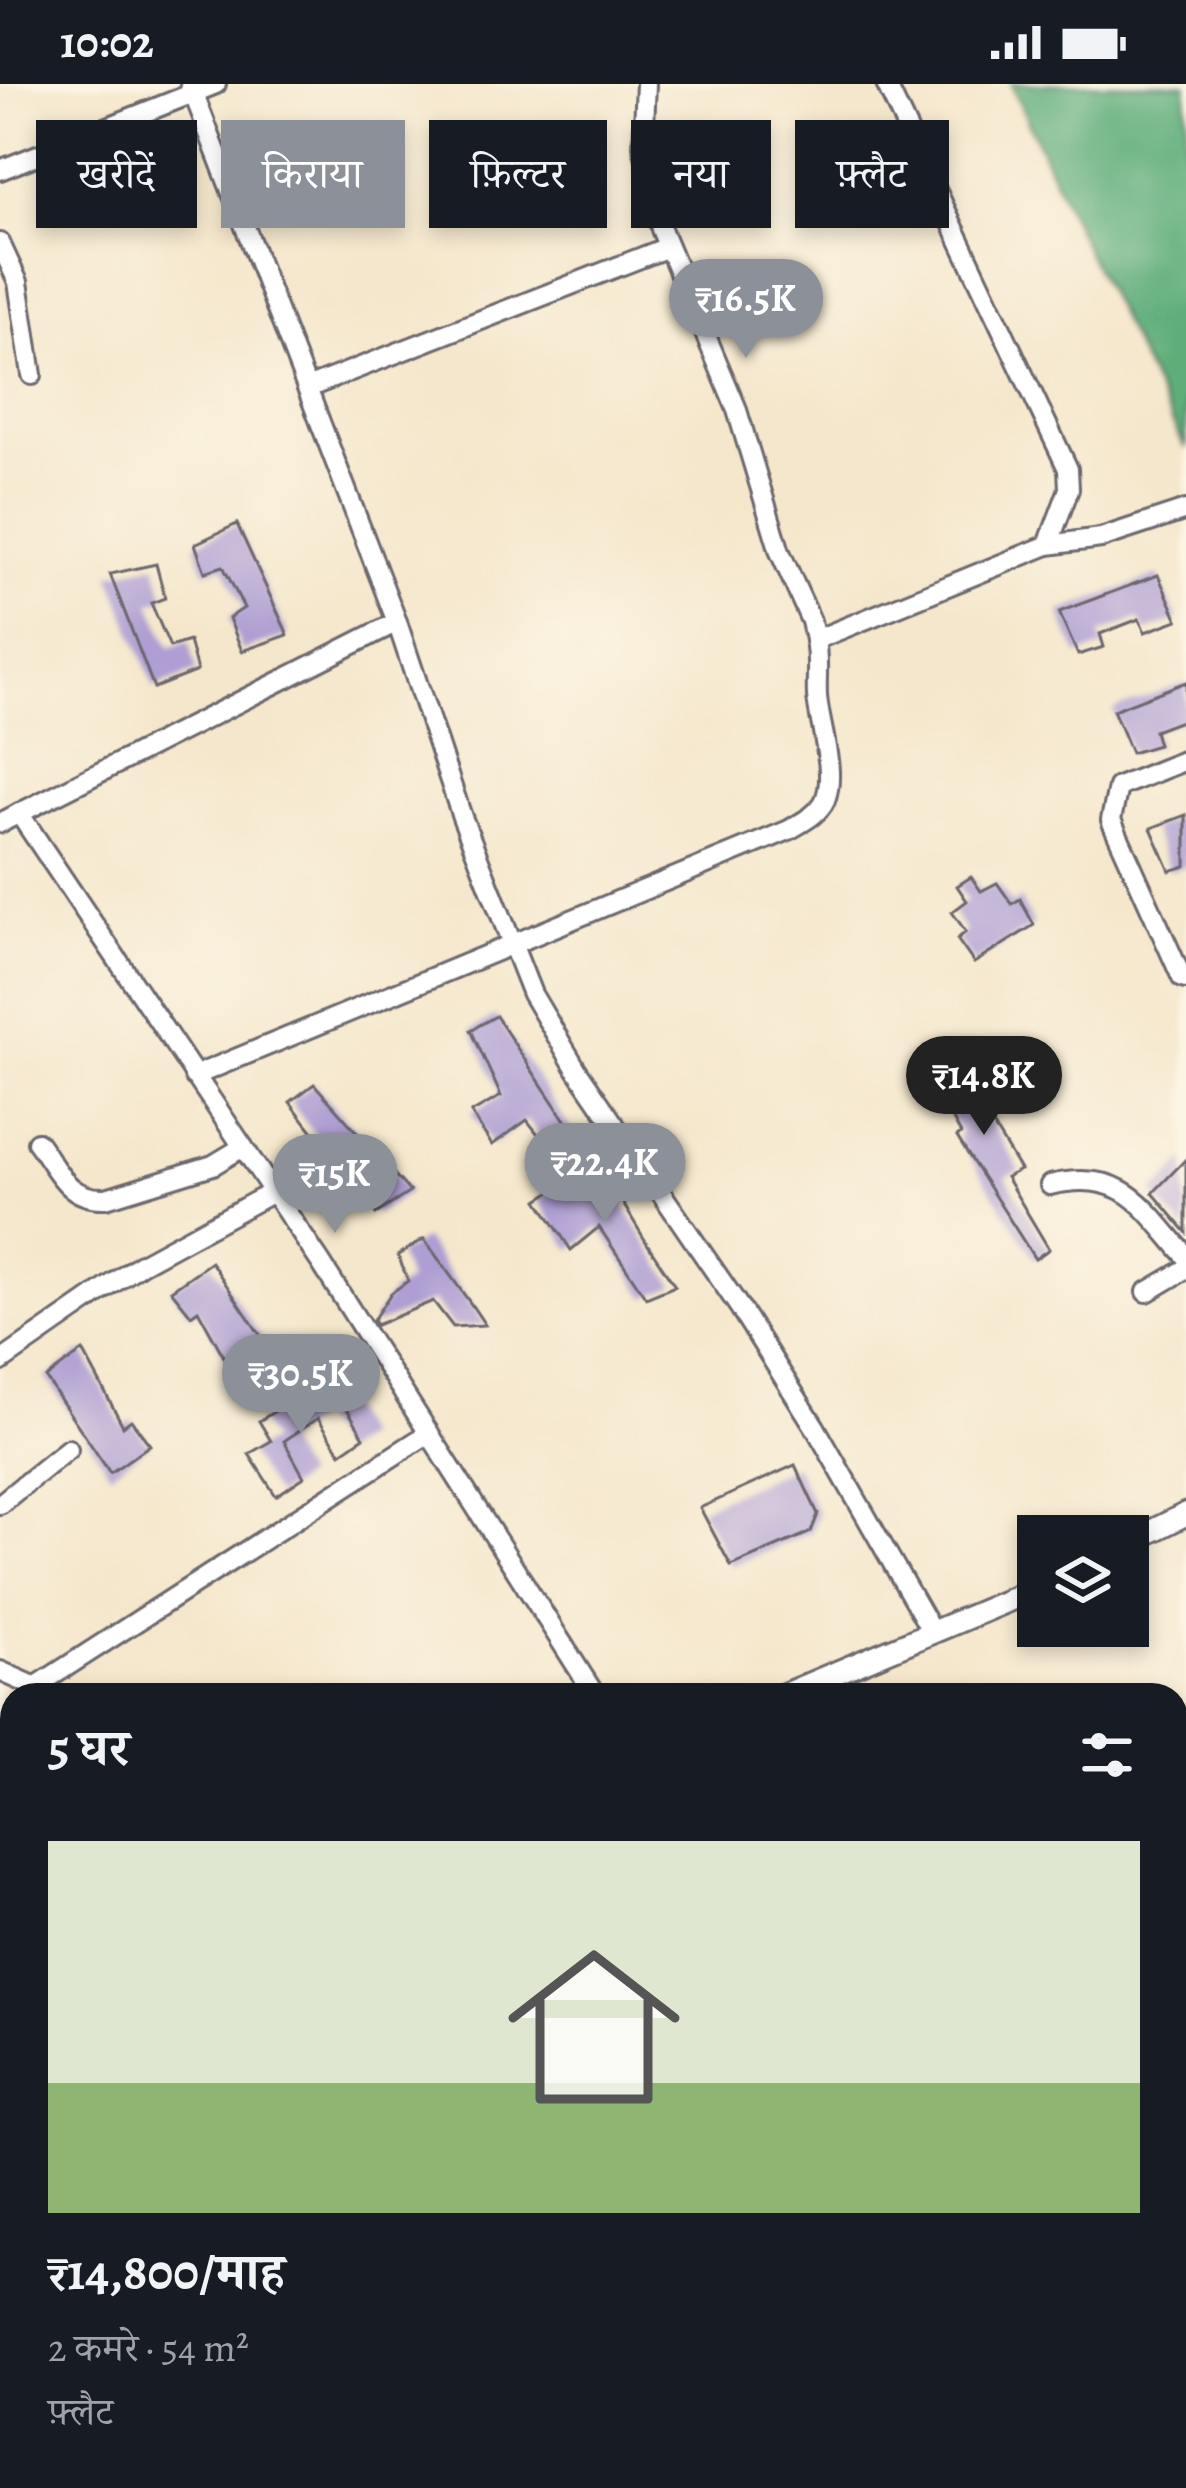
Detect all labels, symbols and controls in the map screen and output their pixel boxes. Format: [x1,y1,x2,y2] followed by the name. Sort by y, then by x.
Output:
[60,11,154,73] text: 10:02
[36,120,197,228] chip: खरीदें
[221,120,405,228] chip: किराया
[429,120,607,228] chip: फ़िल्टर
[631,120,771,228] chip: नया
[795,120,949,228] chip: फ़्लैट
[648,259,844,361] pin: ₹16.5K
[696,271,796,324] text: ₹16.5K
[886,1036,1082,1138] pin: ₹14.8K
[933,1048,1035,1101] text: ₹14.8K
[507,1123,703,1225] pin: ₹22.4K
[264,1134,406,1236] pin: ₹15K
[552,1135,658,1188] text: ₹22.4K
[300,1146,370,1199] text: ₹15K
[203,1334,399,1436] pin: ₹30.5K
[249,1346,353,1399] text: ₹30.5K
[1017,1515,1149,1647] map controls
[1017,1515,1149,1647] button: layers
[48,1713,129,1783] text: 5 घर
[1074,1722,1140,1788] icon: filters
[486,1919,702,2135] icon: home
[48,2237,285,2307] text: ₹14,800/माह
[48,2321,249,2374] text: 2 कमरे · 54 m²
[48,2385,113,2438] text: फ़्लैट

